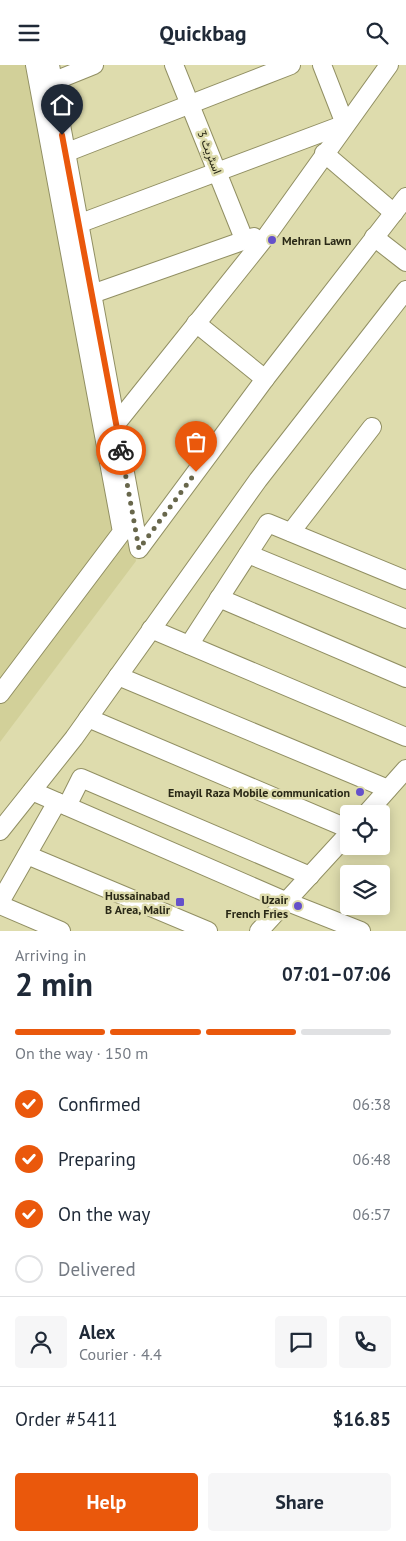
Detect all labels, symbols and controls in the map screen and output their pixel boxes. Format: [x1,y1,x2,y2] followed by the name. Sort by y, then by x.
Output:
[15,19,43,47] icon: menu
[159,19,247,47] text: Quickbag
[363,19,391,47] icon: search
[41,84,83,135] pin
[48,91,76,119] icon: home
[194,128,225,176] street label: اسٹریٹ 3
[282,233,351,248] place label: Mehran Lawn
[266,234,278,246] marker: Mehran Lawn
[175,421,217,472] pin
[96,425,146,475] courier
[182,428,210,456] icon: bag
[107,436,135,464] icon: bike
[168,785,350,800] place label: Emayil Raza Mobile communication
[354,786,366,798] marker: Emayil Raza Mobile communication
[340,805,390,915] map controls
[340,805,390,855] button: locate
[340,865,390,915] button: layers
[105,888,171,917] place label: Hussainabad B Area, Malir
[226,892,289,921] place label: Uzair French Fries
[174,896,186,908] marker: Hussainabad B Area, Malir
[292,900,304,912] marker: Uzair French Fries
[15,945,86,965] text: Arriving in
[282,962,391,986] text: 07:01–07:06
[15,963,93,1005] text: 2 min
[15,1043,148,1063] text: On the way · 150 m
[15,1090,43,1118] icon: check
[58,1092,141,1116] text: Confirmed
[353,1094,391,1114] text: 06:38
[15,1145,43,1173] icon: check
[58,1147,136,1171] text: Preparing
[353,1149,391,1169] text: 06:48
[15,1200,43,1228] icon: check
[58,1202,150,1226] text: On the way
[353,1204,391,1224] text: 06:57
[58,1257,136,1281] text: Delivered
[15,1316,67,1368] button: person
[275,1316,327,1368] button: chat
[339,1316,391,1368] button: phone
[79,1320,115,1344] text: Alex
[79,1344,162,1364] text: Courier · 4.4
[15,1407,118,1431] text: Order #5411
[332,1407,391,1431] text: $16.85
[15,1473,198,1531] button: Help
[208,1473,391,1531] button: Share

